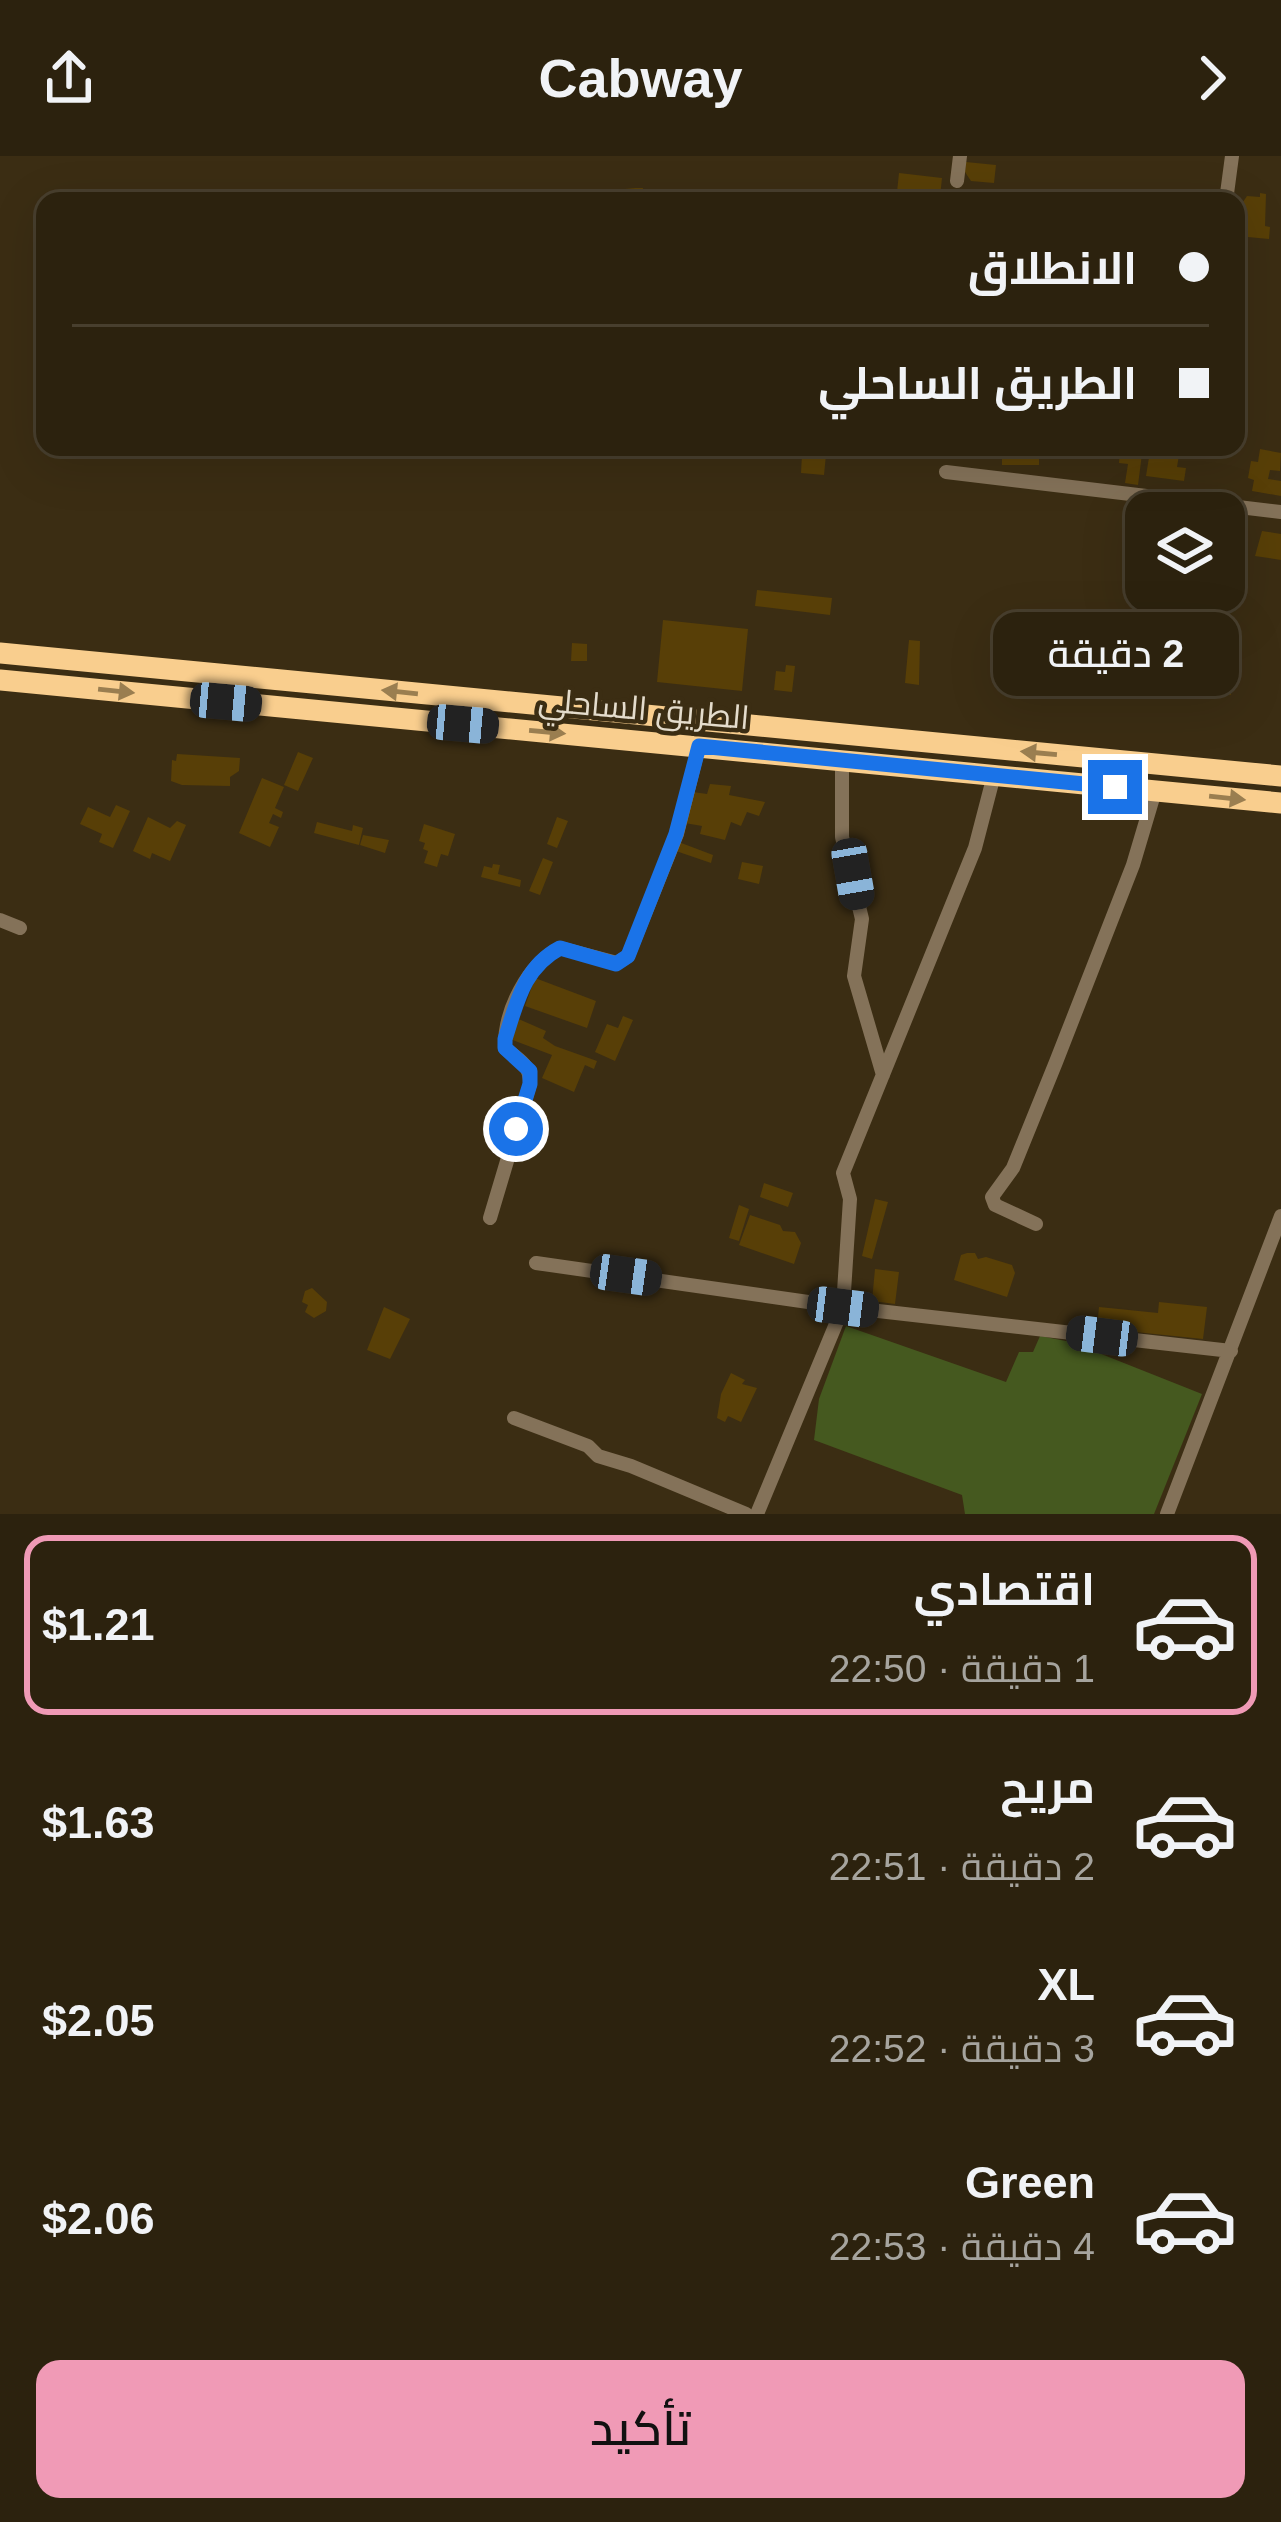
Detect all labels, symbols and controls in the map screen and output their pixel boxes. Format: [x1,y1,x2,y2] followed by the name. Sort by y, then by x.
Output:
[36,45,102,111] icon: share
[1179,45,1245,111] icon: forward
[538,48,743,108] text: Cabway
[968,243,1137,294] text: الانطلاق
[818,358,1137,409] text: الطريق الساحلي
[1125,492,1245,612] map controls
[1125,492,1245,612] button: layers
[992,613,1238,697] callout: 2 دقيقة
[1048,632,1184,675] text: 2 دقيقة
[189,681,263,723] car
[536,681,751,743] street label: الطريق الساحلي
[98,682,136,701] one-way arrow
[381,682,418,701] one-way arrow
[426,703,500,745] car
[528,723,566,742] one-way arrow
[1020,743,1057,762] one-way arrow
[1088,760,1142,814] route end
[1209,789,1246,808] one-way arrow
[829,835,877,913] car
[489,1102,543,1156] route start
[588,1252,664,1298] car
[805,1285,881,1329] car
[1064,1314,1140,1358] car
[914,1564,1095,1615] text: اقتصادي
[1131,1571,1239,1679] icon: car
[42,1599,155,1650] text: $1.21
[829,1647,1095,1690] text: 1 دقيقة · 22:50
[1000,1762,1095,1813] text: مريح
[1131,1769,1239,1877] icon: car
[42,1797,155,1848] text: $1.63
[829,1845,1095,1888] text: 2 دقيقة · 22:51
[1037,1959,1095,2010] text: XL
[1131,1967,1239,2075] icon: car
[42,1995,155,2046] text: $2.05
[829,2027,1095,2070] text: 3 دقيقة · 22:52
[965,2157,1095,2208] text: Green
[1131,2165,1239,2273] icon: car
[42,2193,155,2244] text: $2.06
[829,2225,1095,2268] text: 4 دقيقة · 22:53
[36,2360,1245,2498] button: تأكيد

